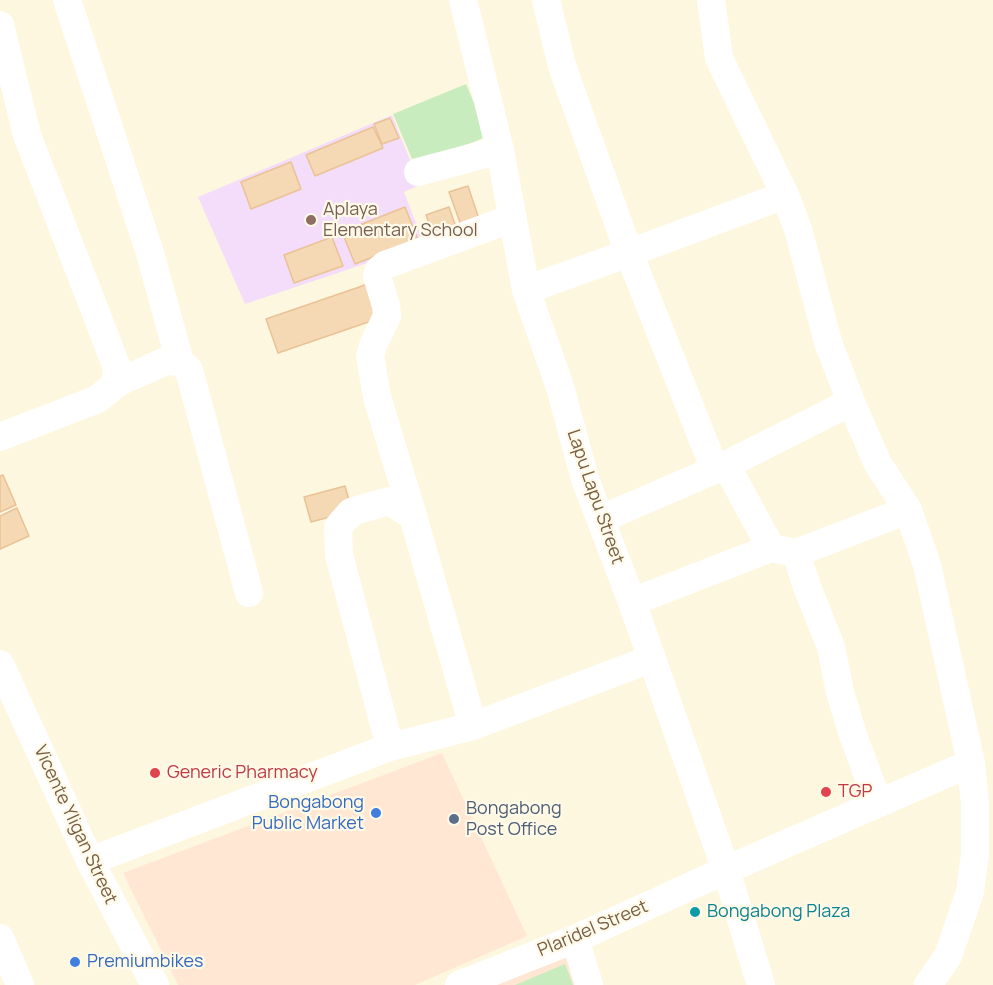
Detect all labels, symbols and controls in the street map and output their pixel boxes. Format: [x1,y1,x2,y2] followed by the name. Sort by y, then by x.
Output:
[323,199,478,242] place label: Aplaya Elementary School
[304,213,318,227] marker: Aplaya Elementary School
[562,427,628,567] street label: Lapu Lapu Street
[29,742,121,908] street label: Vicente Yligan Street
[167,762,318,784] place label: Generic Pharmacy
[148,766,162,780] marker: Generic Pharmacy
[838,781,872,803] place label: TGP
[819,785,833,799] marker: TGP
[252,792,364,834] place label: Bongabong Public Market
[466,798,562,840] place label: Bongabong Post Office
[369,806,383,820] marker: Bongabong Public Market
[447,812,461,826] marker: Bongabong Post Office
[535,896,651,962] street label: Plaridel Street
[707,901,850,923] place label: Bongabong Plaza
[688,905,702,919] marker: Bongabong Plaza
[87,951,203,973] place label: Premiumbikes
[68,955,82,969] marker: Premiumbikes

